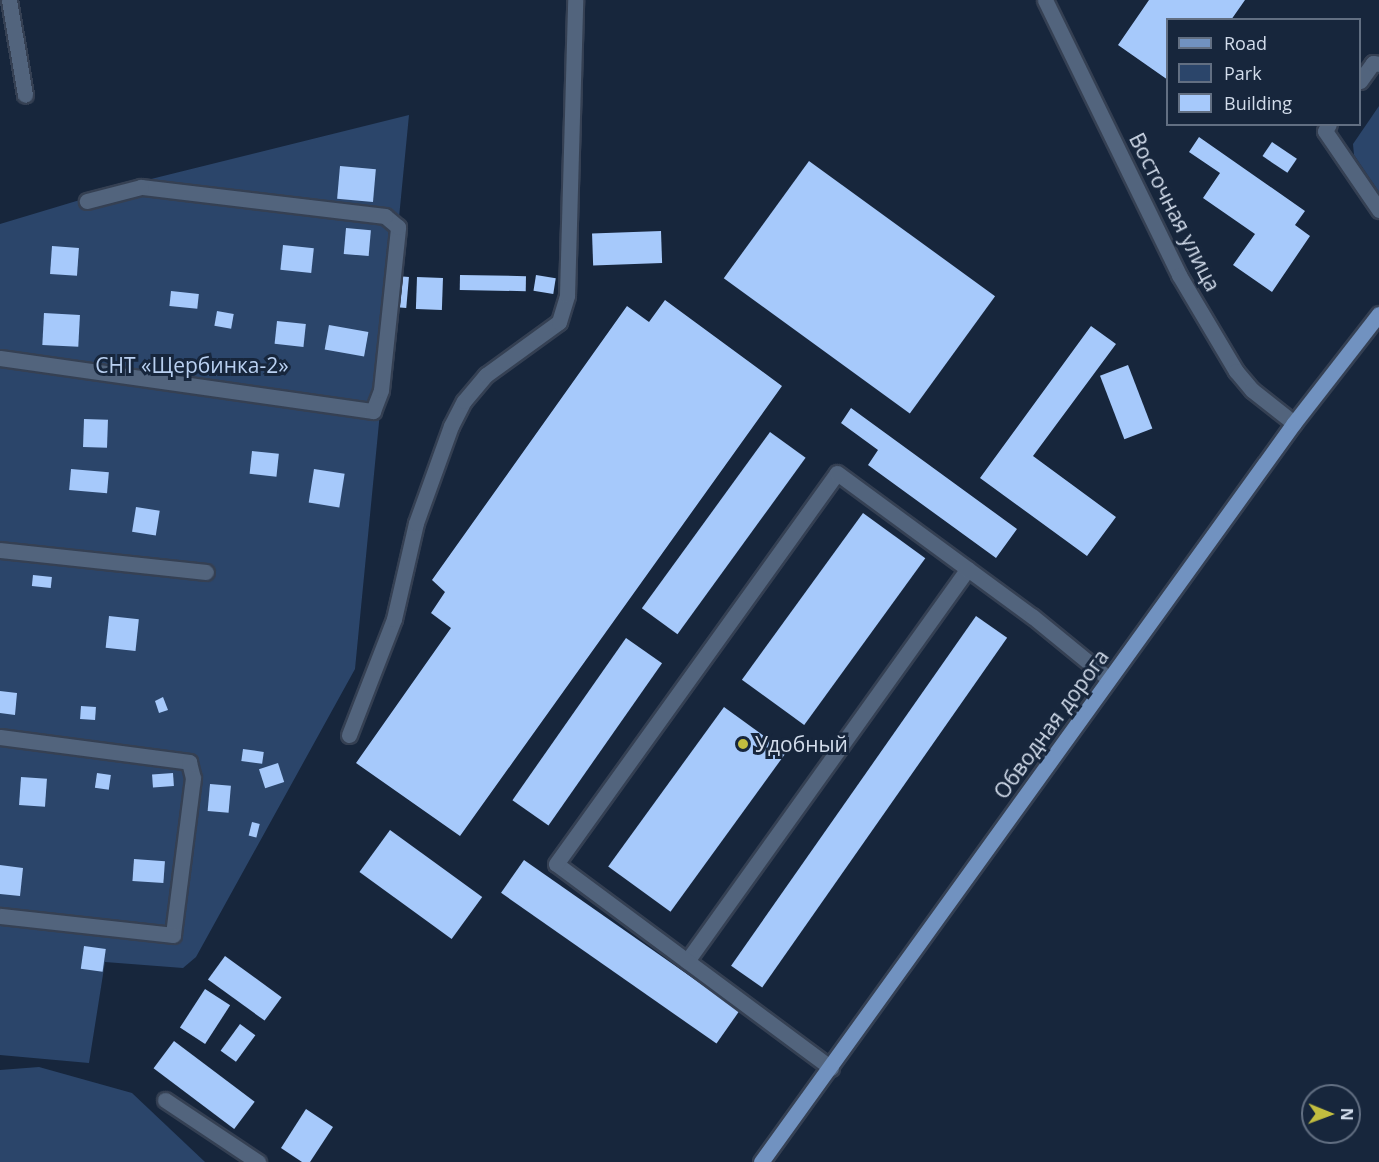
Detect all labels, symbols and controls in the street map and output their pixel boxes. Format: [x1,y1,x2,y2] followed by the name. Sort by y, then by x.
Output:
[1166,18,1361,126] legend
[1224,31,1267,55] text: Road
[1224,61,1262,85] text: Park
[1224,91,1292,115] text: Building
[1124,129,1226,295] street label: Восточная улица
[95,352,289,378] park label: СНТ «Щербинка-2»
[988,644,1114,804] street label: Обводная дорога
[755,731,848,757] place label: Удобный
[736,737,750,751] marker: Удобный
[1301,1084,1361,1144] north arrow
[1336,1108,1358,1121] text: N

